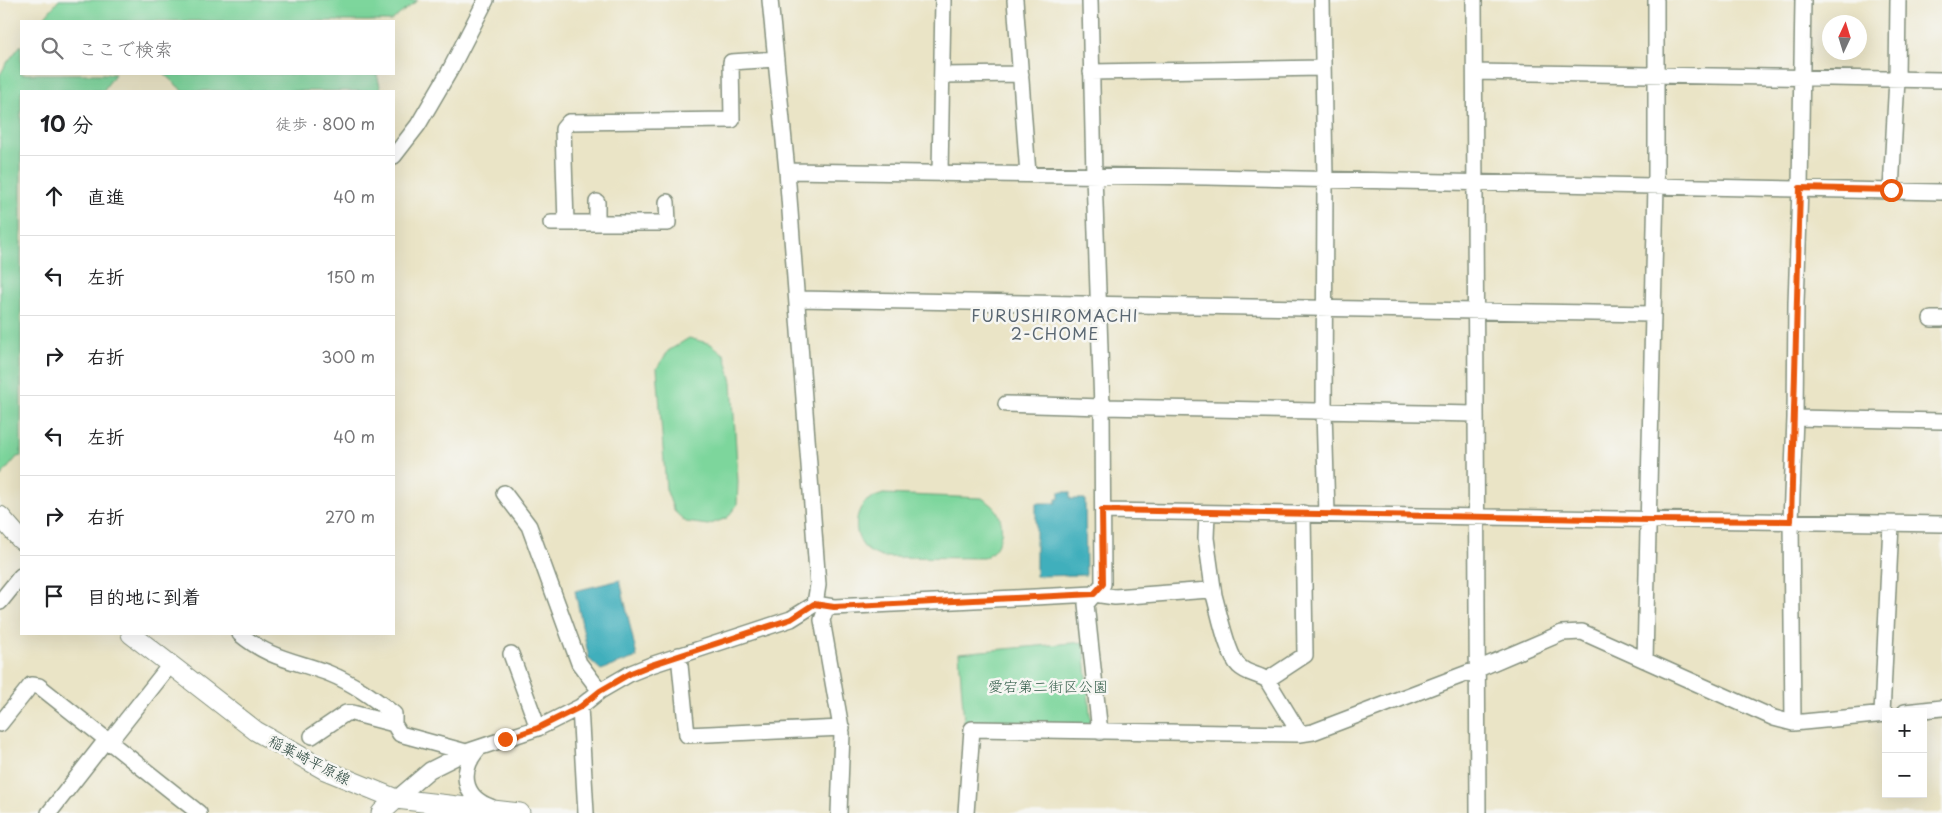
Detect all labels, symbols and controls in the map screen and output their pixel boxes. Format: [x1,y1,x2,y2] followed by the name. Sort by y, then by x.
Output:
[1822,15,1867,60] north arrow
[20,20,395,75] search box
[38,34,66,62] icon: search
[78,34,173,62] text: ここで検索
[40,107,93,139] text: 10 分
[276,111,375,135] text: 徒歩 · 800 m
[1880,179,1903,202] route start
[40,182,68,210] icon: ahead
[87,182,125,210] text: 直進
[333,184,375,208] text: 40 m
[40,262,68,290] icon: left
[87,262,125,290] text: 左折
[327,264,375,288] text: 150 m
[971,303,1139,345] district label: FURUSHIROMACHI 2-CHOME
[40,342,68,370] icon: right
[87,342,125,370] text: 右折
[321,344,375,368] text: 300 m
[40,422,68,450] icon: left
[87,422,125,450] text: 左折
[333,424,375,448] text: 40 m
[40,502,68,530] icon: right
[87,502,125,530] text: 右折
[325,504,375,528] text: 270 m
[40,582,68,610] icon: arrive
[87,582,201,610] text: 目的地に到着
[988,674,1108,697] park label: 愛宕第二街区公園
[1882,708,1927,798] map controls
[1882,708,1927,753] button: +
[265,728,355,790] street label: 稲葉崎平原線
[494,728,517,751] route end
[1882,753,1927,798] button: −

